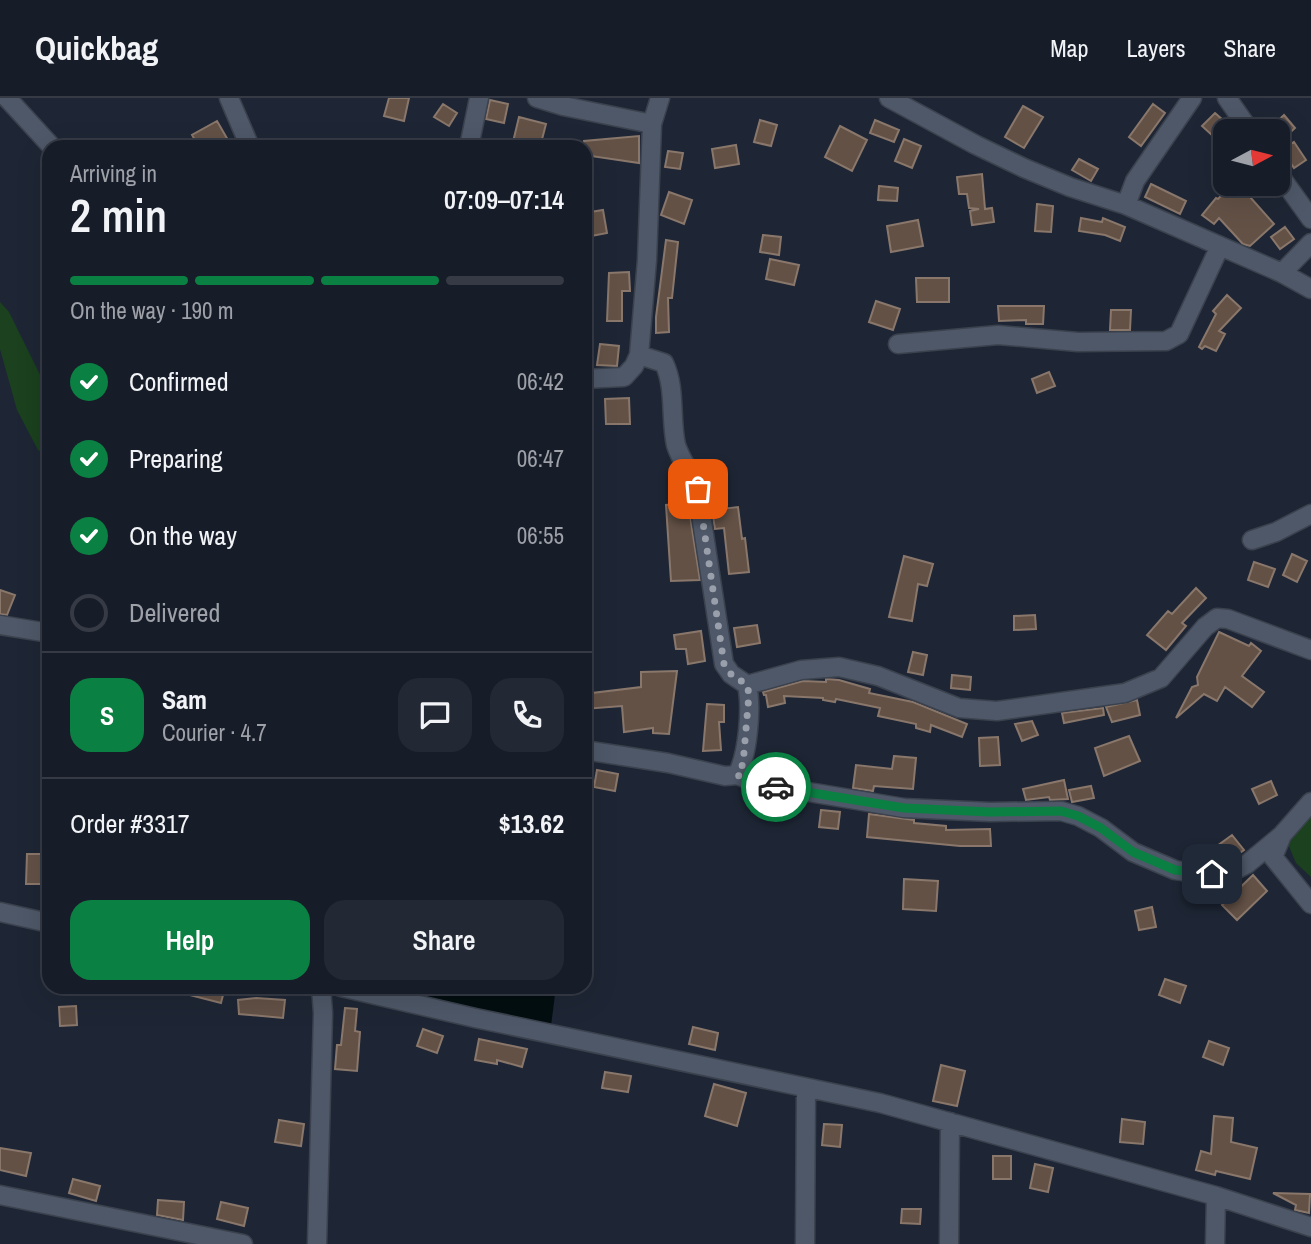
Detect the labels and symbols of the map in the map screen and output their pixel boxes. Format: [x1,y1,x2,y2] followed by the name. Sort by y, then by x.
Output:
[1213,119,1290,196] north arrow
[668,459,728,519] pin
[741,752,811,822] courier
[1182,844,1242,904] pin

